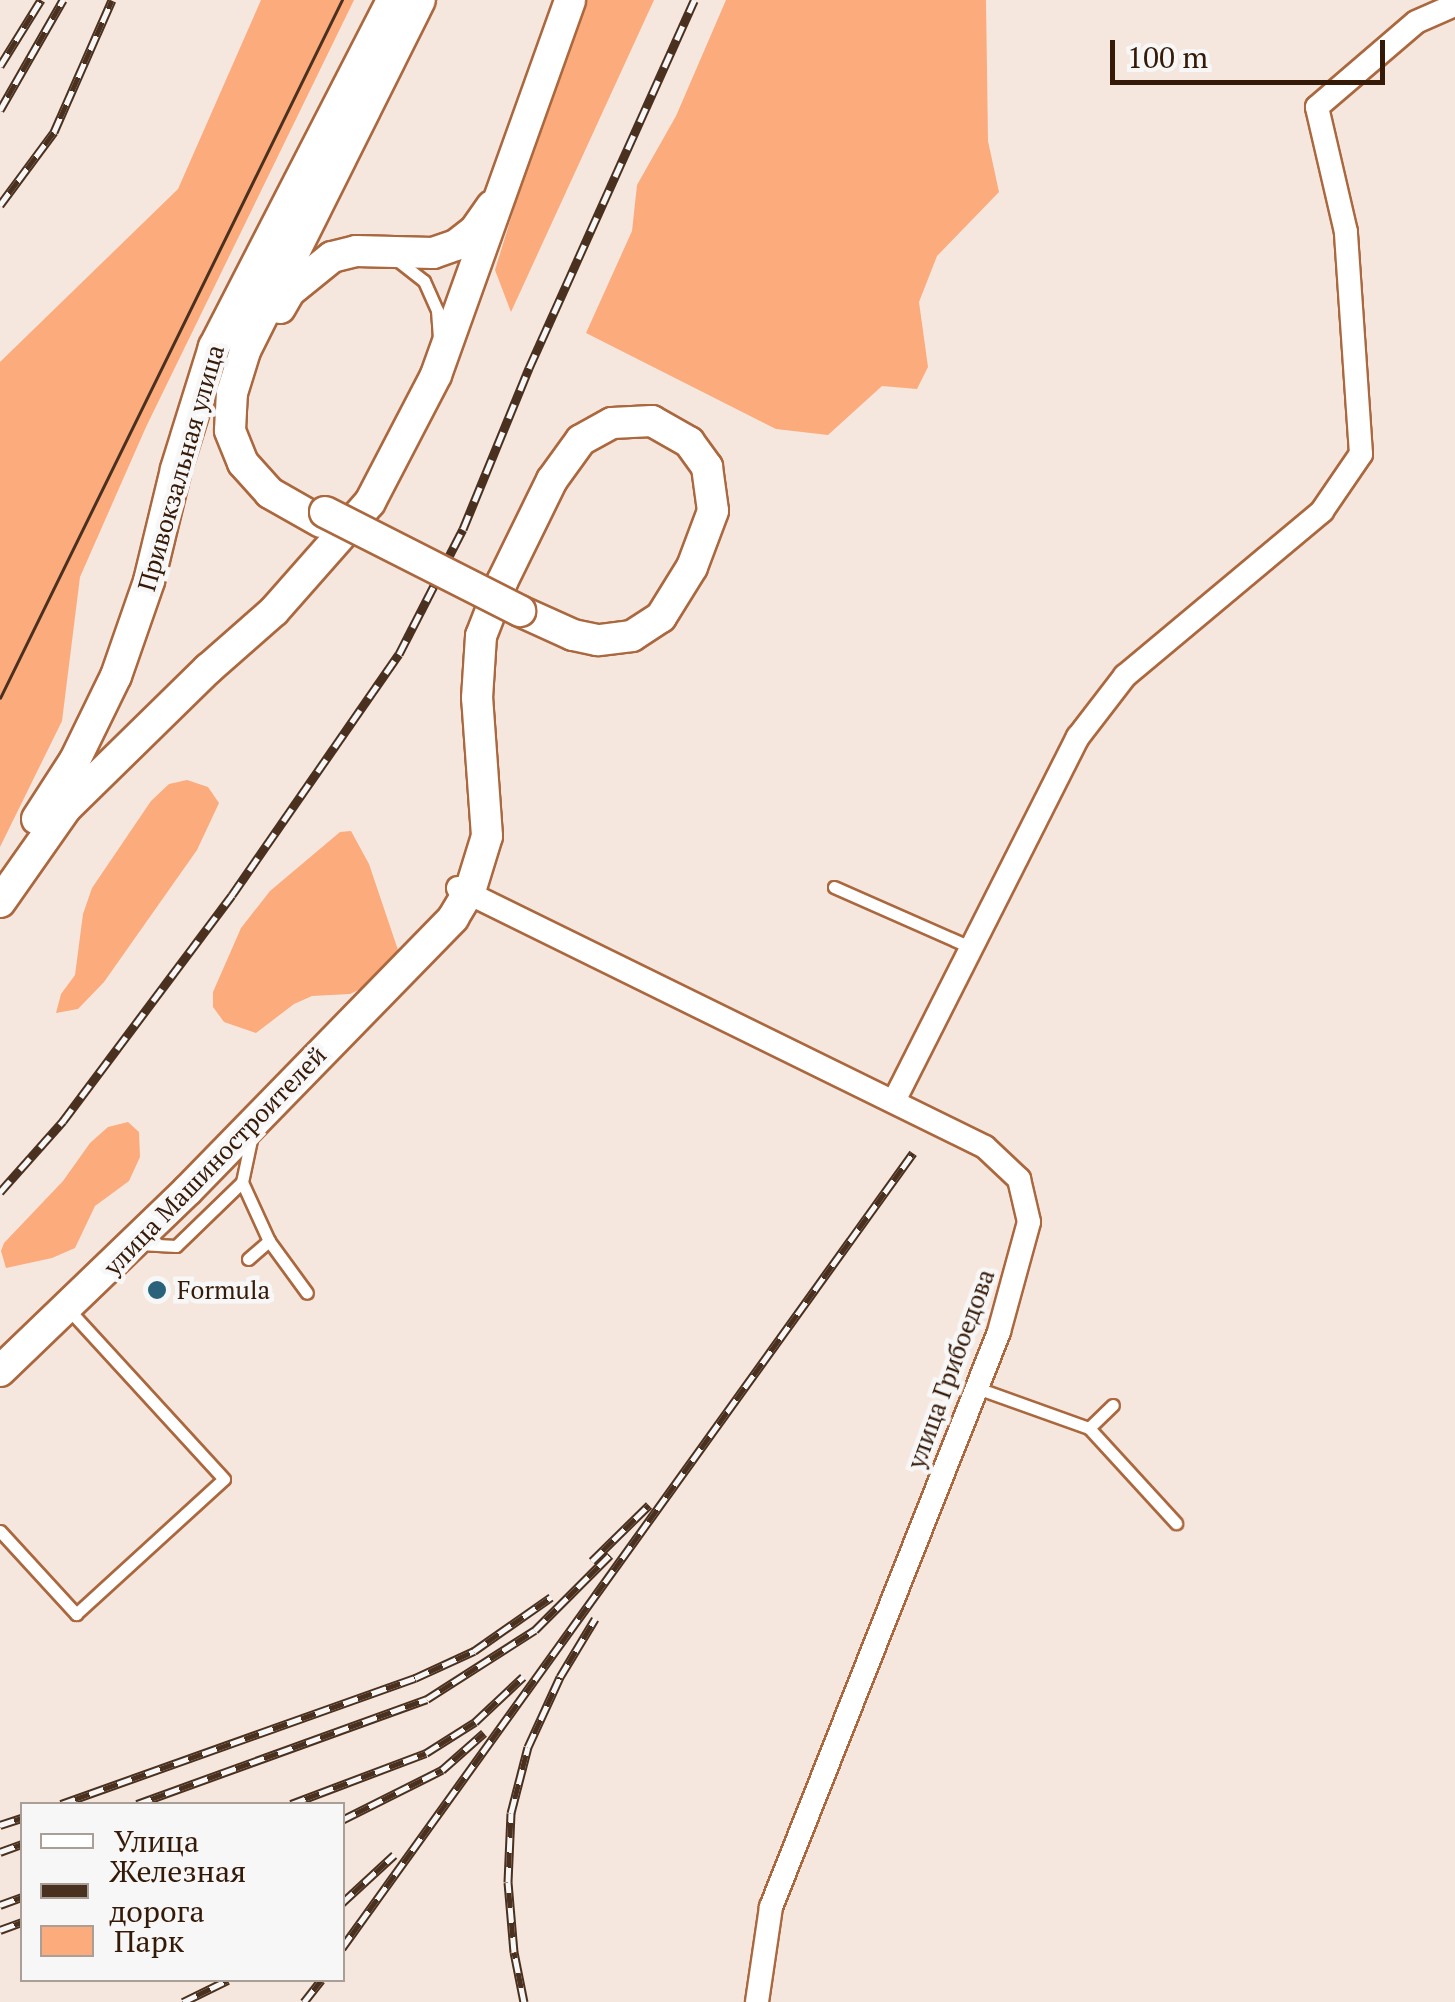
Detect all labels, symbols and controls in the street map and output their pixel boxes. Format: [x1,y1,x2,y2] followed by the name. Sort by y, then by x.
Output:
[1115,20,1390,82] scale bar
[1127,37,1208,77] text: 100 m
[131,341,231,595] street label: Привокзальная улица
[97,1040,333,1282] street label: улица Машиностроителей
[901,1265,1001,1473] street label: улица Грибоедова
[177,1275,270,1305] place label: Formula
[146,1279,168,1301] marker: Formula
[20,1802,345,1982] legend
[114,1821,199,1861] text: Улица
[109,1851,246,1931] text: Железная дорога
[114,1921,184,1961] text: Парк

